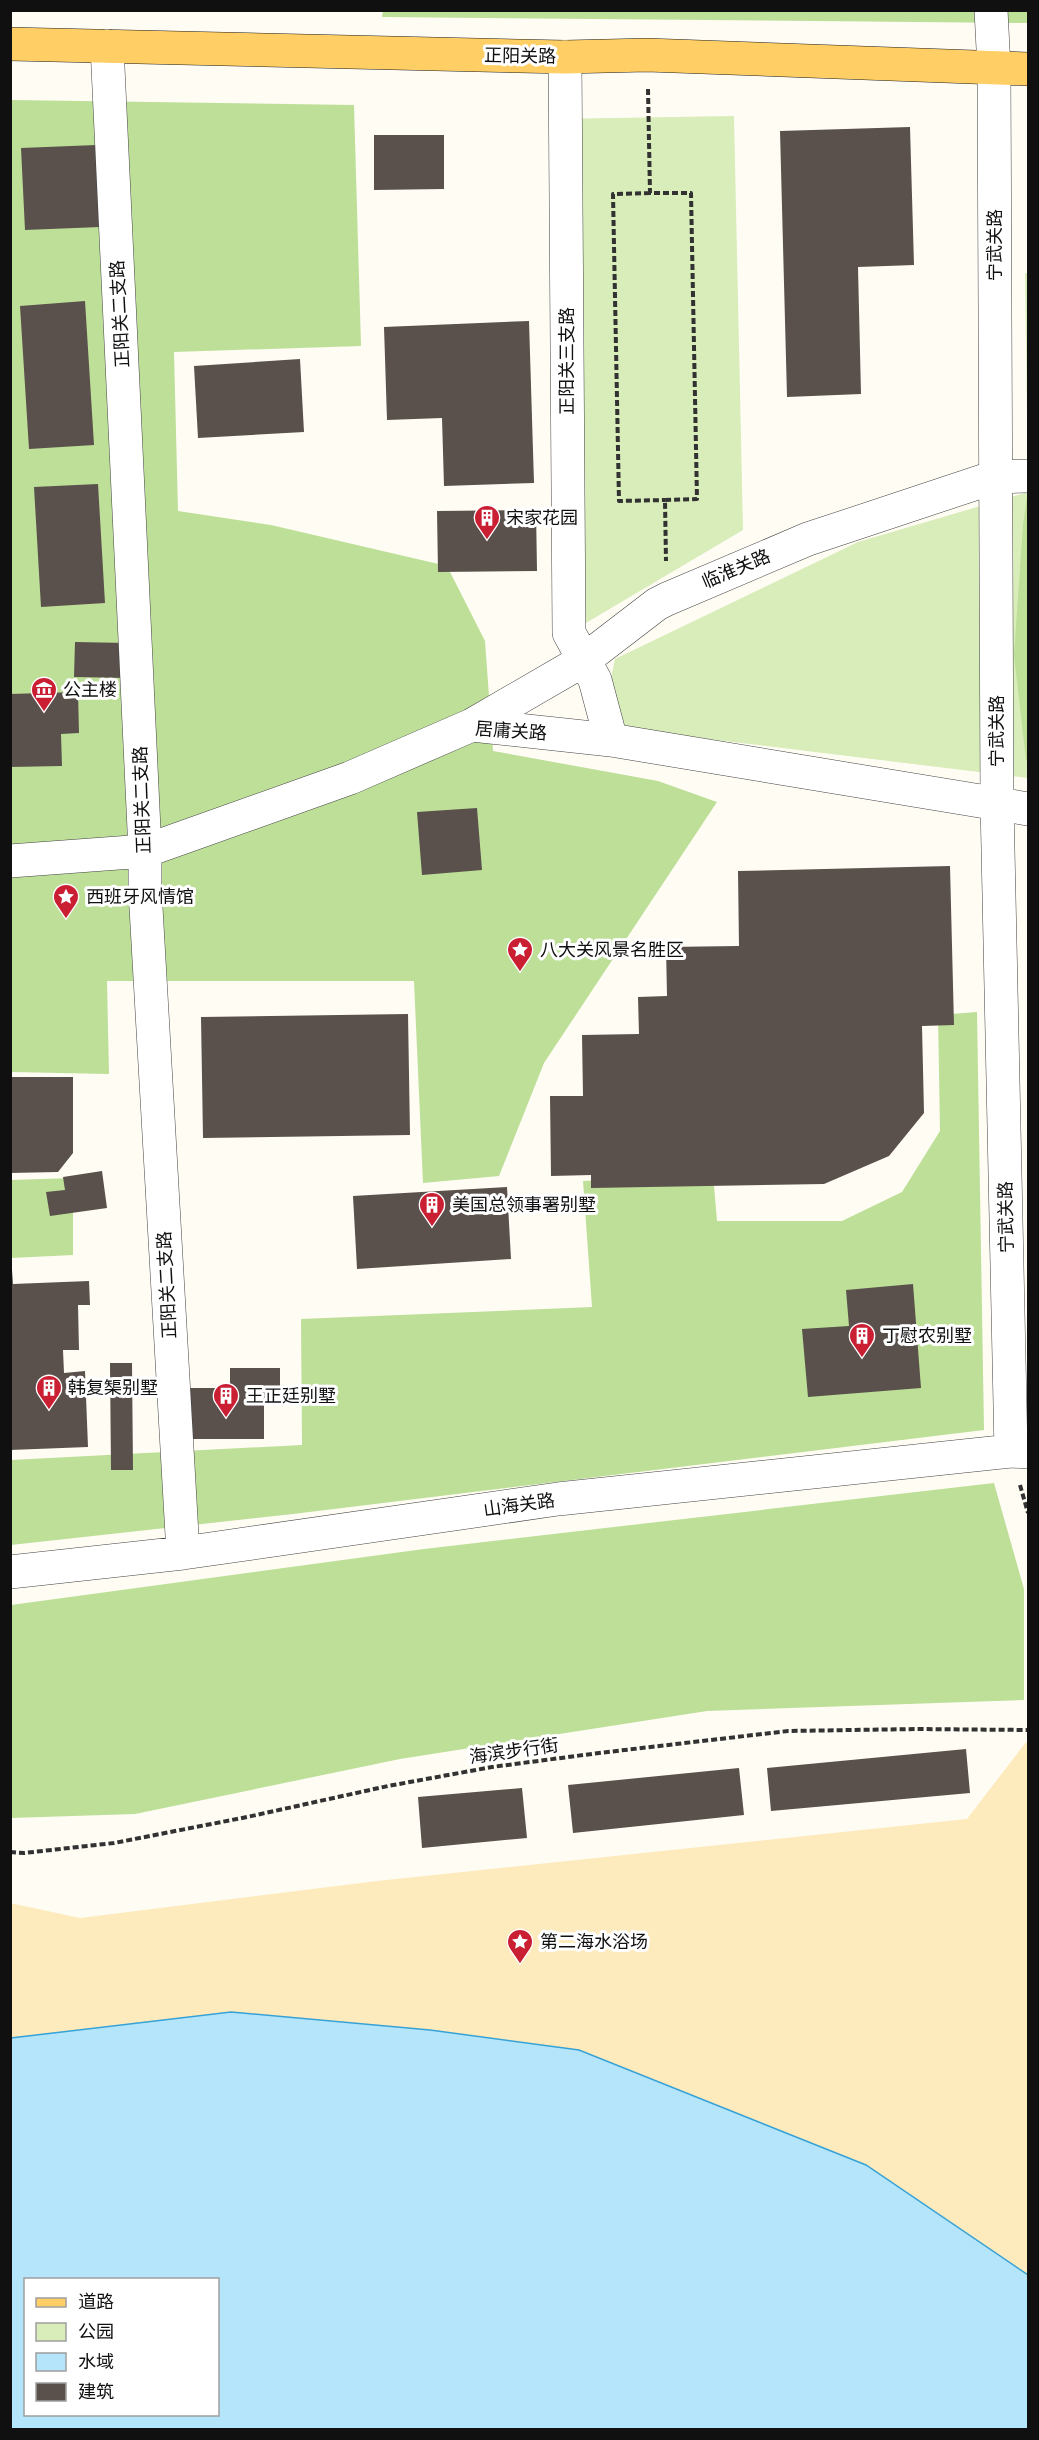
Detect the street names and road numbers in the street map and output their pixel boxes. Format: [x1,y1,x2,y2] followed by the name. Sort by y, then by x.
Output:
[484,40,556,69] street label: 正阳关路
[980,209,1007,281] street label: 宁武关路
[102,259,135,369] street label: 正阳关二支路
[552,307,579,415] street label: 正阳关三支路
[697,541,774,594] street label: 临淮关路
[982,695,1009,767] street label: 宁武关路
[474,714,548,745] street label: 居庸关路
[125,746,156,854] street label: 正阳关二支路
[990,1181,1019,1253] street label: 宁武关路
[149,1230,182,1340] street label: 正阳关二支路
[481,1485,556,1522] street label: 山海关路
[467,1730,560,1769] street label: 海滨步行街

